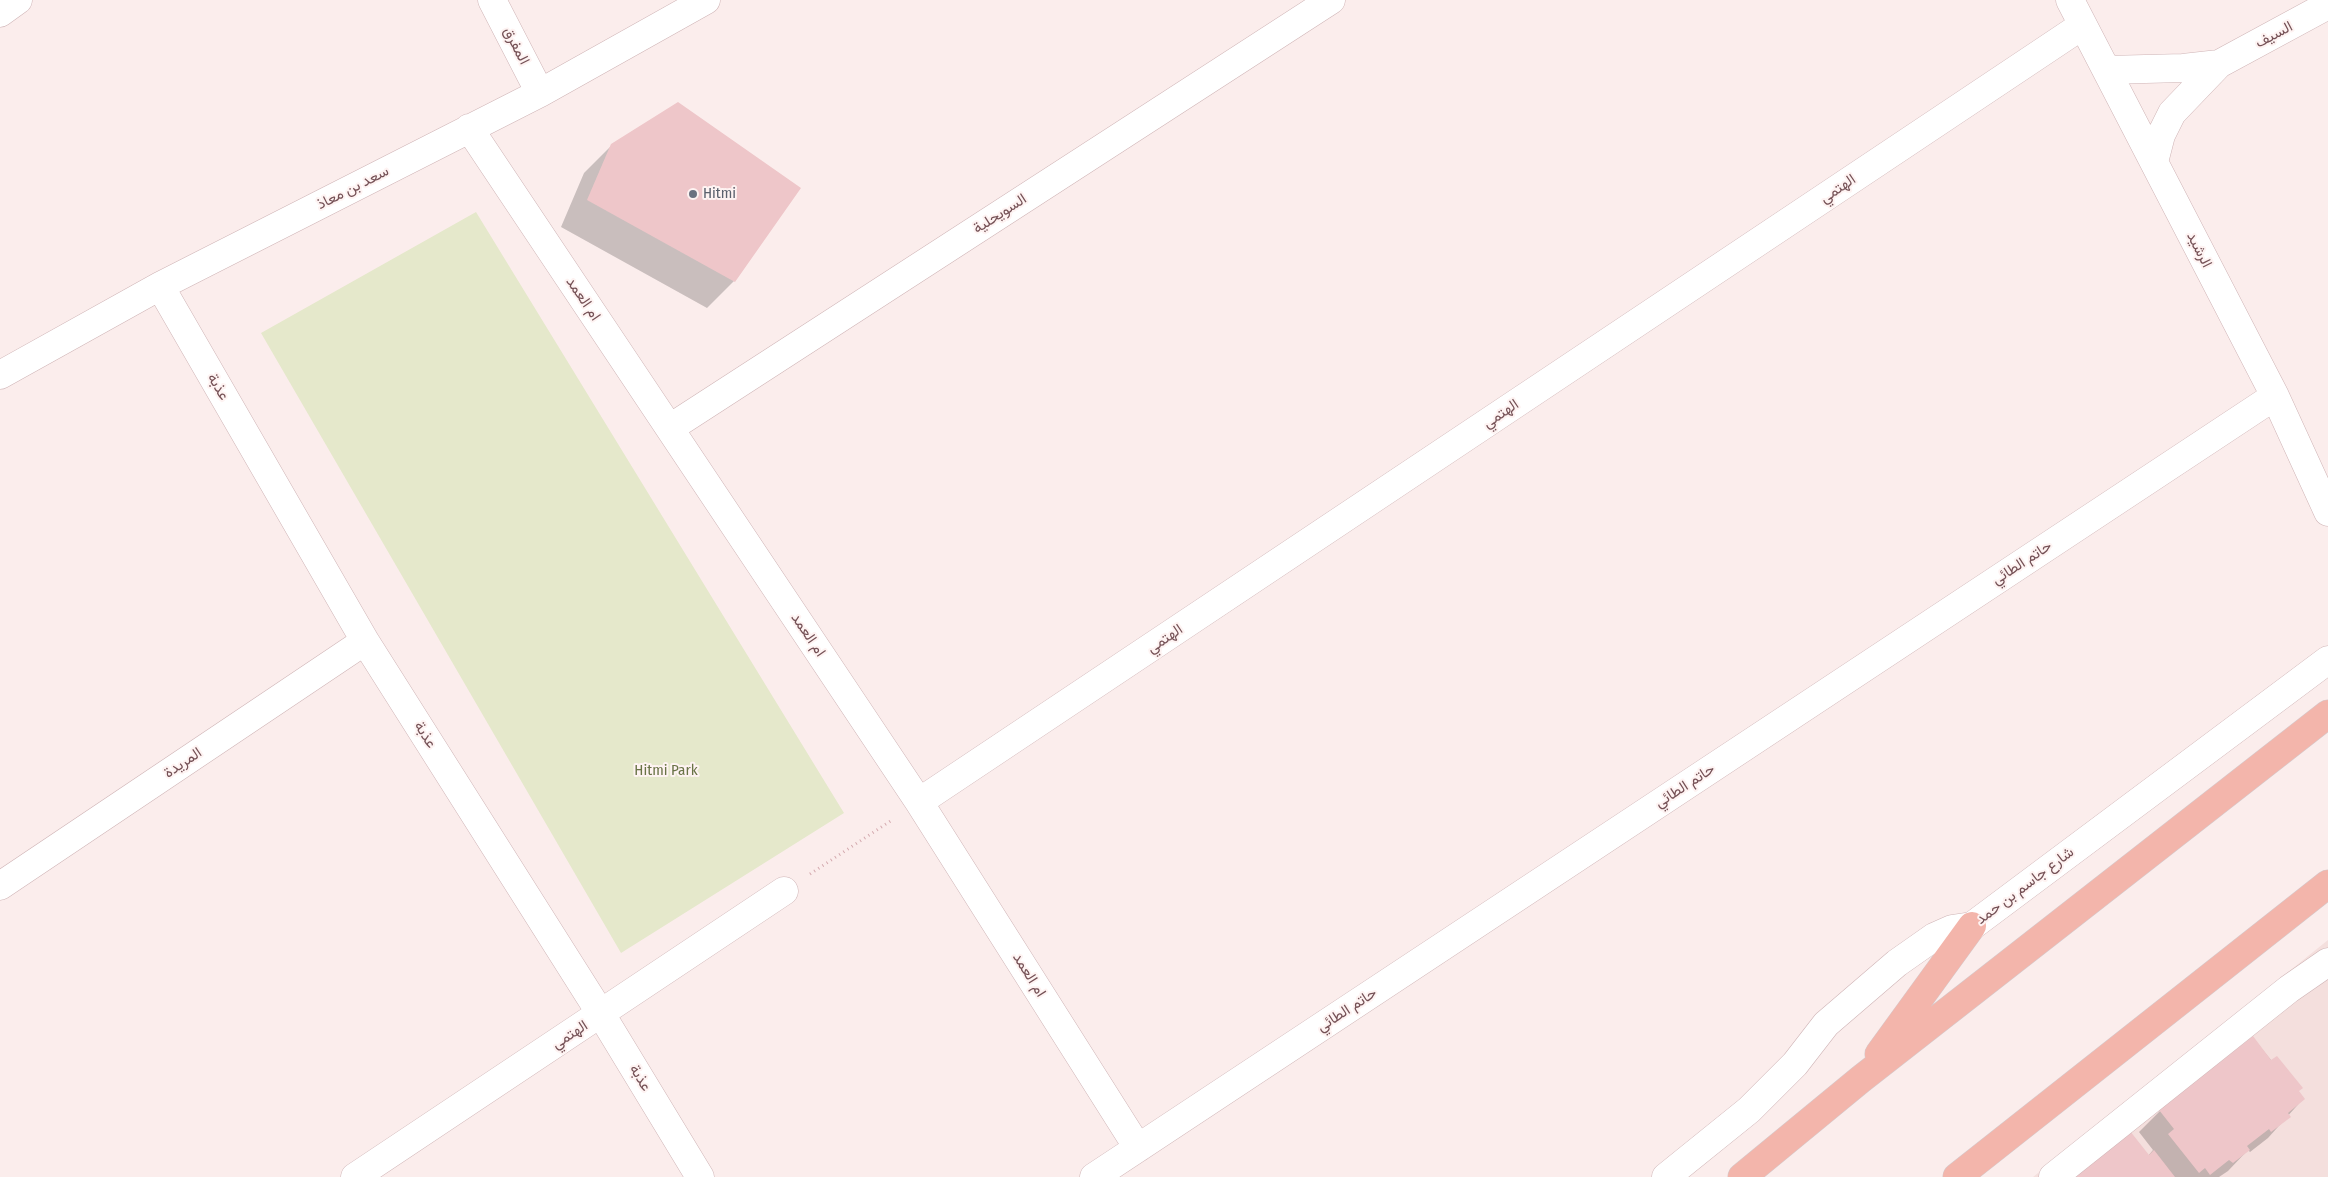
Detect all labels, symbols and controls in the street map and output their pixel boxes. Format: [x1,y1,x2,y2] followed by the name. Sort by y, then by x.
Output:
[2252,18,2296,52] street label: السيف
[499,24,533,68] street label: المفرق
[314,162,392,214] street label: سعد بن معاذ
[1817,171,1859,207] street label: الهتمي
[703,185,736,203] place label: Hitmi
[687,188,699,200] marker: Hitmi
[970,190,1030,238] street label: السويحلية
[2182,229,2216,271] street label: الرشيد
[562,274,604,324] street label: ام العمد
[203,370,233,404] street label: عذبة
[1480,396,1522,432] street label: الهتمي
[1989,537,2055,589] street label: حاتم الطائي
[787,610,829,660] street label: ام العمد
[1144,621,1186,657] street label: الهتمي
[410,718,440,752] street label: عذبة
[161,744,205,782] street label: المريدة
[1652,760,1718,812] street label: حاتم الطائي
[634,762,698,780] park label: Hitmi Park
[1972,843,2078,929] street label: شارع جاسم بن حمد
[1008,950,1050,1000] street label: ام العمد
[1314,984,1380,1036] street label: حاتم الطائي
[549,1017,591,1053] street label: الهتمي
[625,1061,655,1095] street label: عذبة

